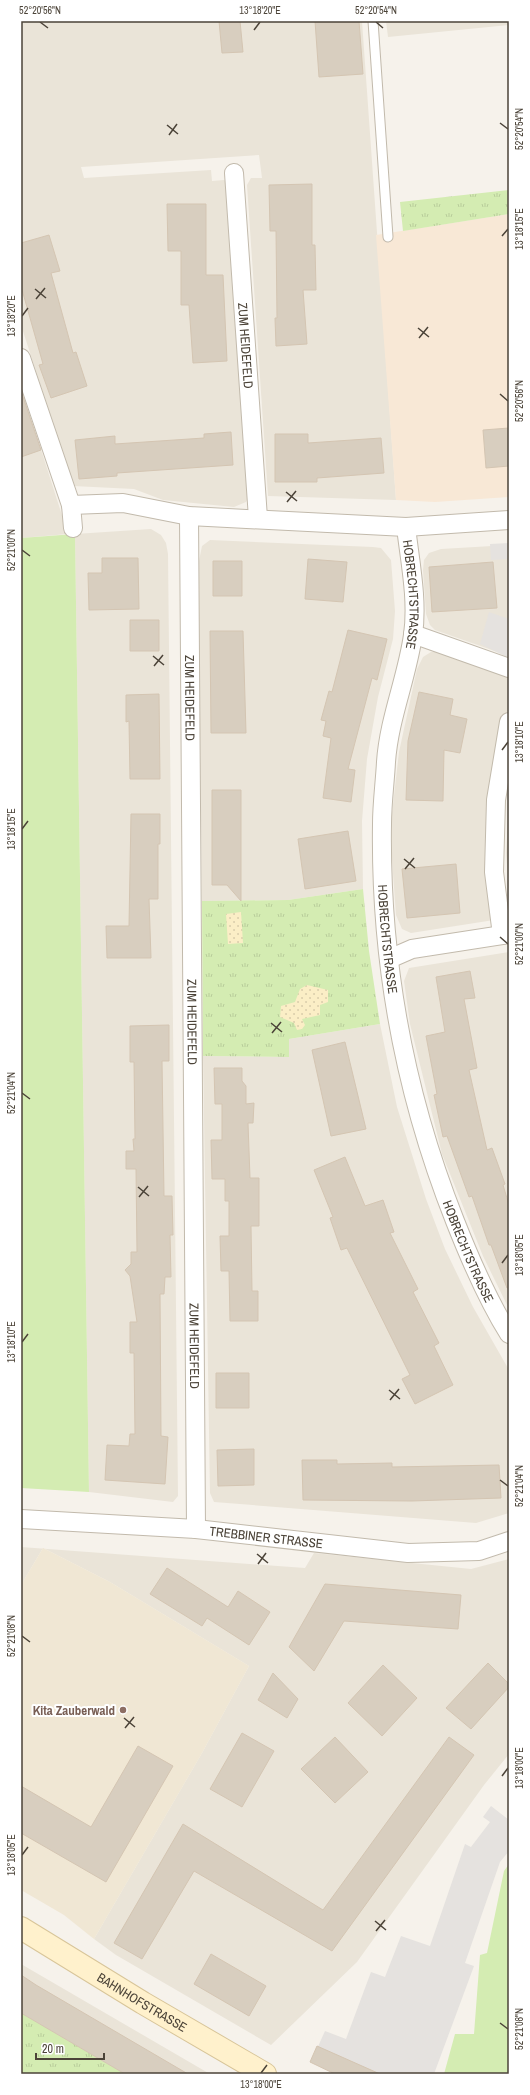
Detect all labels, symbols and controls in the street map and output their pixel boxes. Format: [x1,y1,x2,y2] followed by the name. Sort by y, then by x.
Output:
[19,4,61,17] text: 52°20'56"N
[239,4,281,17] text: 13°18'20"E
[355,4,397,17] text: 52°20'54"N
[513,108,526,150] text: 52°20'54"N
[513,208,526,250] text: 13°18'15"E
[5,295,18,337] text: 13°18'20"E
[234,302,257,389] street label: ZUM HEIDEFELD
[513,380,526,422] text: 52°20'56"N
[5,529,18,571] text: 52°21'00"N
[399,539,423,651] street label: HOBRECHTSTRASSE
[181,655,199,741] street label: ZUM HEIDEFELD
[513,721,526,763] text: 13°18'10"E
[5,808,18,850] text: 13°18'15"E
[374,884,401,995] street label: HOBRECHTSTRASSE
[513,923,526,965] text: 52°21'00"N
[183,979,201,1065] street label: ZUM HEIDEFELD
[5,1072,18,1114] text: 52°21'04"N
[439,1198,498,1306] street label: HOBRECHTSTRASSE
[513,1234,526,1276] text: 13°18'05"E
[185,1303,203,1389] street label: ZUM HEIDEFELD
[5,1321,18,1363] text: 13°18'10"E
[513,1465,526,1507] text: 52°21'04"N
[209,1523,324,1552] street label: TREBBINER STRASSE
[5,1615,18,1657] text: 52°21'08"N
[33,1702,115,1719] place label: Kita Zauberwald
[118,1705,128,1715] marker: Kita Zauberwald
[513,1747,526,1789] text: 13°18'00"E
[5,1834,18,1876] text: 13°18'05"E
[94,1969,190,2036] street label: BAHNHOFSTRASSE
[513,2008,526,2050] text: 52°21'08"N
[36,2035,104,2061] scale bar
[42,2041,64,2057] text: 20 m
[240,2078,282,2091] text: 13°18'00"E

